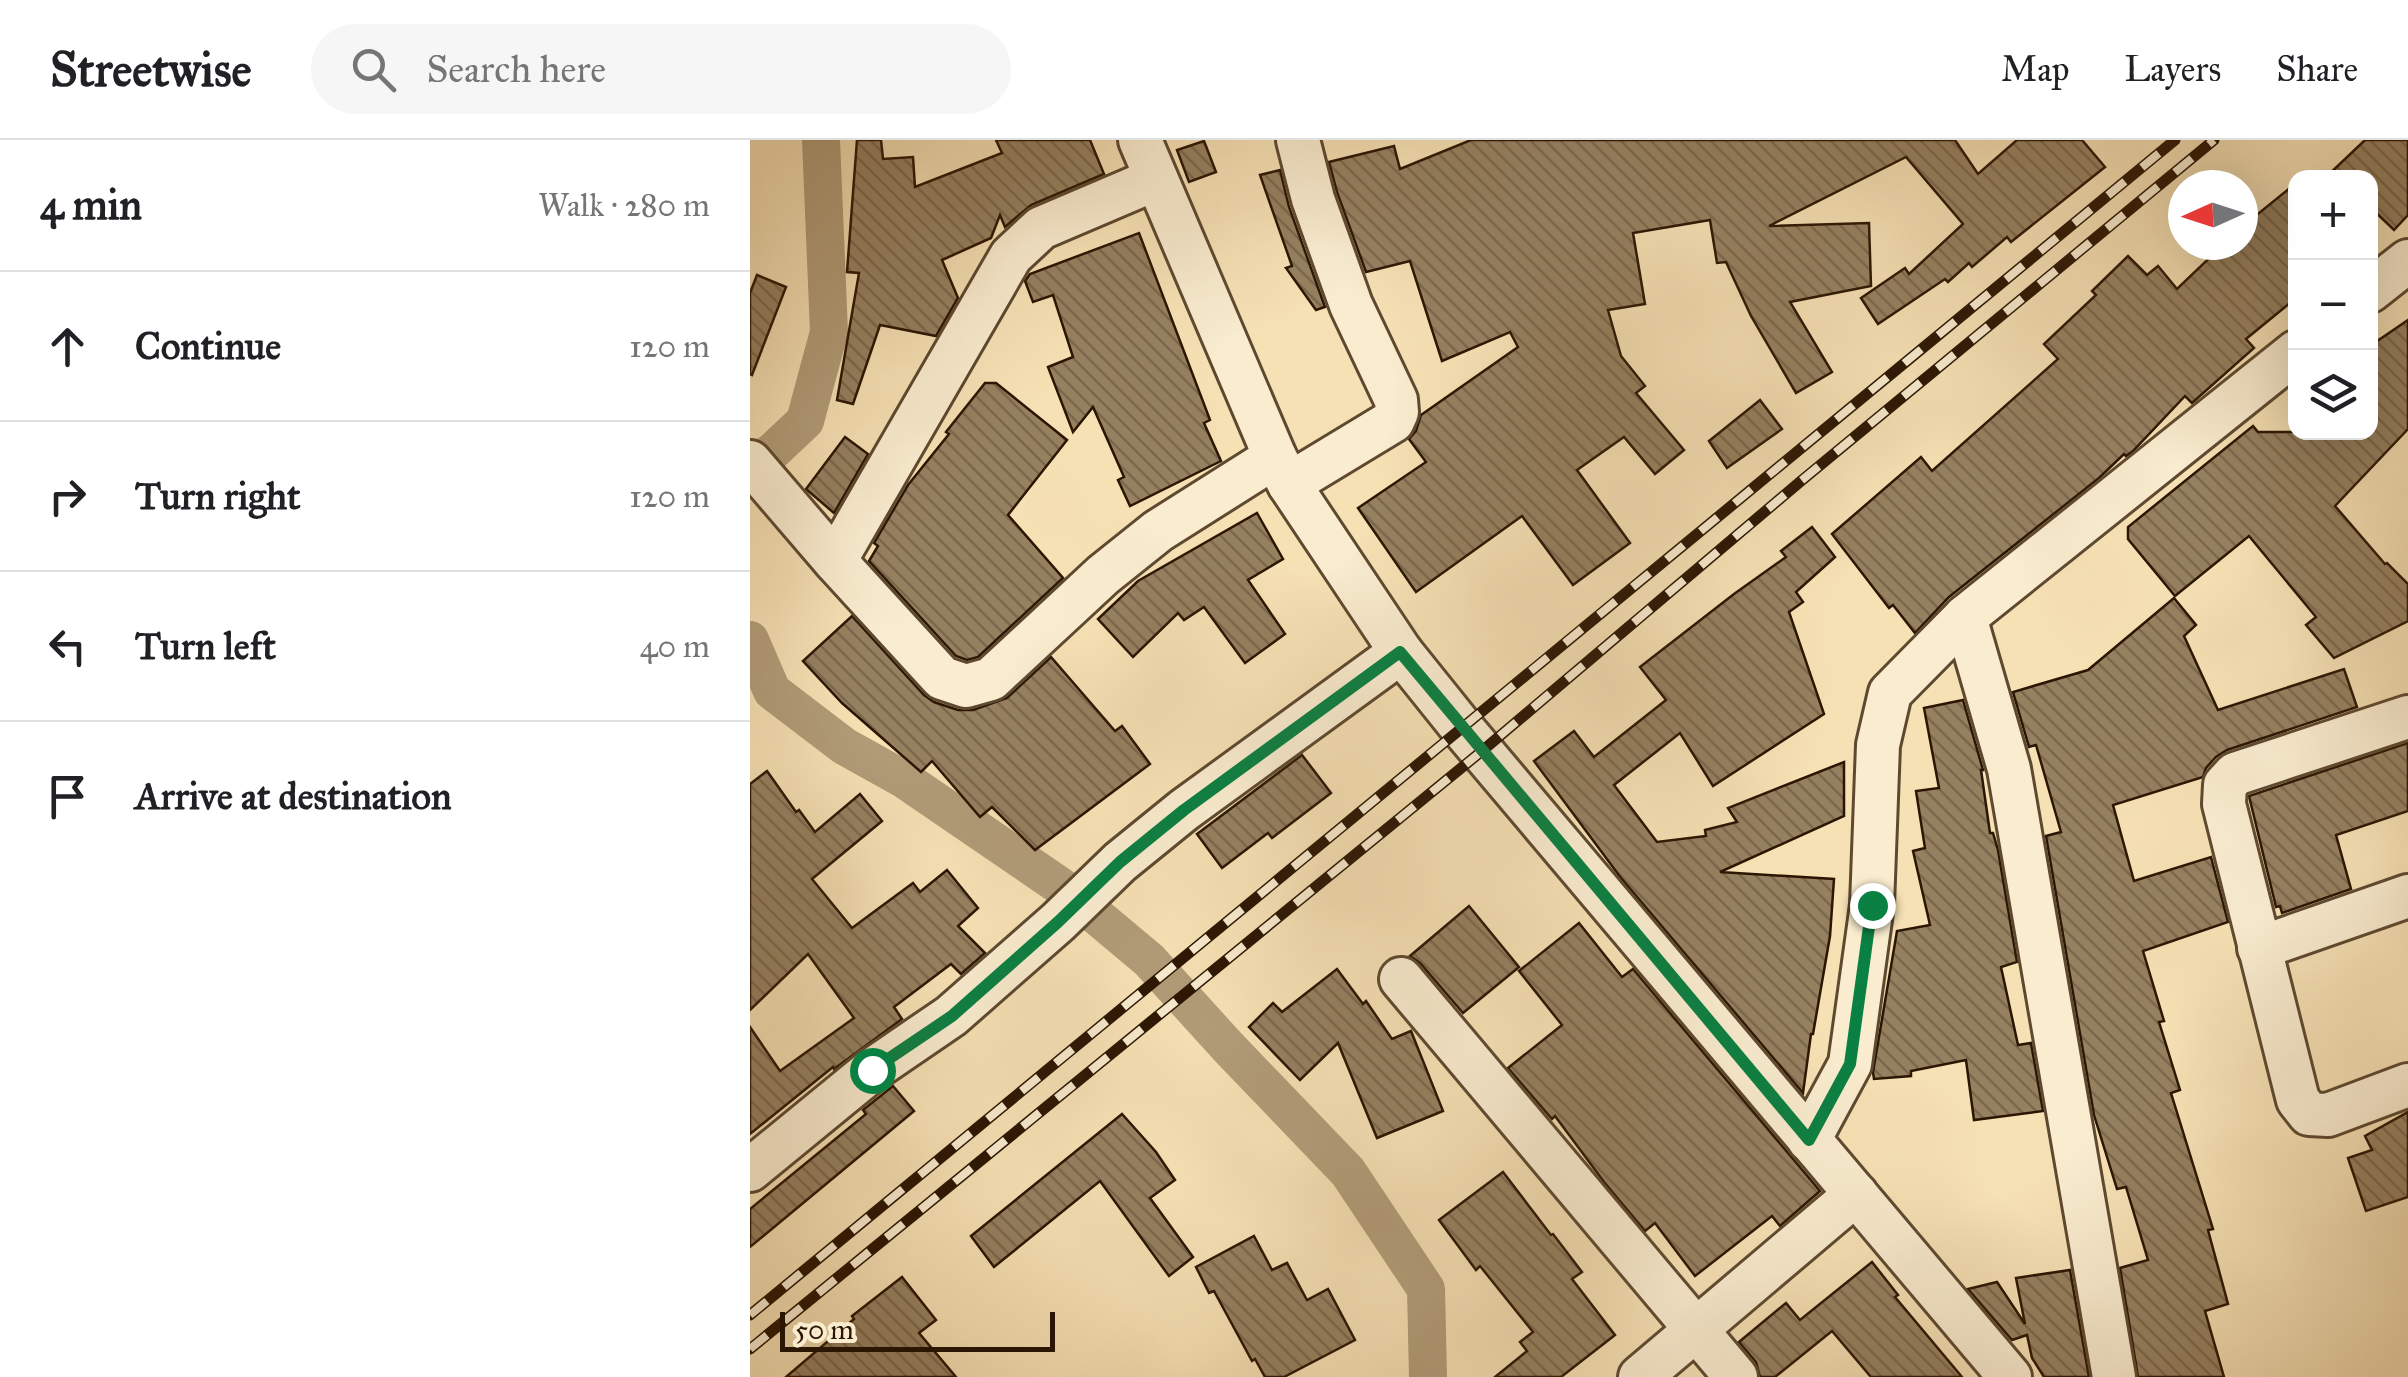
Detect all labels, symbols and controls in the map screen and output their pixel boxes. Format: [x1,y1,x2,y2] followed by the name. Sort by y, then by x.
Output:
[311,24,1011,114] search box
[50,40,251,99] text: Streetwise
[346,42,401,97] icon: search
[426,46,606,92] text: Search here
[2001,48,2069,91] text: Map
[2124,48,2221,91] text: Layers
[2276,48,2358,91] text: Share
[2168,170,2258,260] north arrow
[2288,170,2378,440] map controls
[2288,170,2378,260] button: +
[40,179,142,231] text: 4 min
[538,186,710,225] text: Walk · 280 m
[2288,260,2378,350] button: −
[40,319,95,374] icon: ahead
[135,323,281,369] text: Continue
[629,327,710,366] text: 120 m
[2288,350,2378,440] button: layers
[40,469,95,524] icon: right
[135,473,301,519] text: Turn right
[629,477,710,516] text: 120 m
[40,619,95,674] icon: left
[135,623,276,669] text: Turn left
[640,627,710,666] text: 40 m
[40,769,95,824] icon: arrive
[135,773,452,819] text: Arrive at destination
[1850,883,1896,929] route end
[850,1048,896,1094] route start
[780,1307,1055,1352] scale bar
[795,1312,854,1347] text: 50 m

